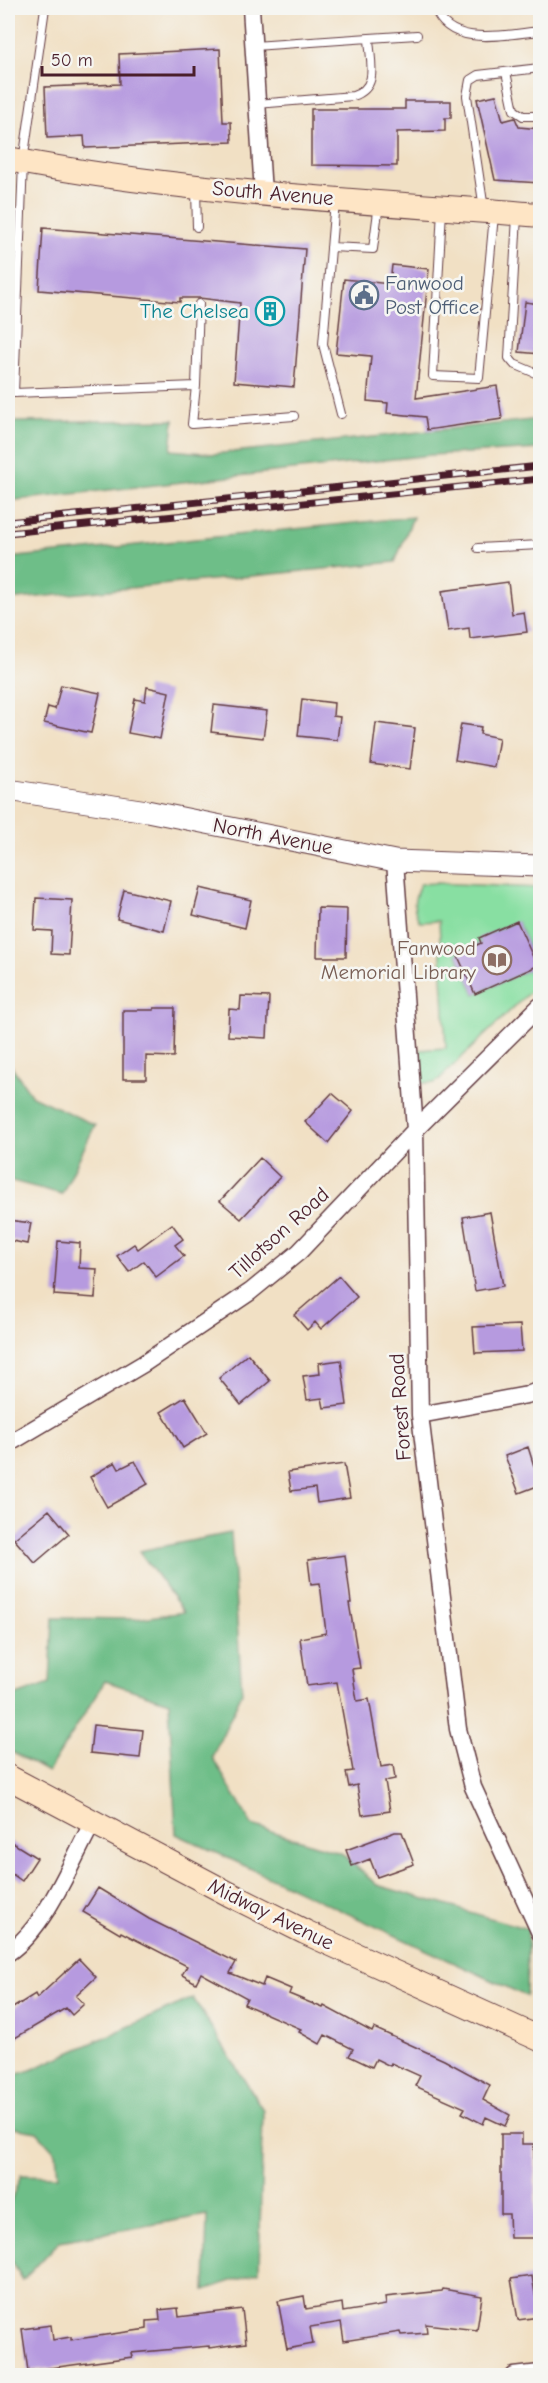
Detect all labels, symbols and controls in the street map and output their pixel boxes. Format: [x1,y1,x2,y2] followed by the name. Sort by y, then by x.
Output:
[42,39,194,77] scale bar
[51,50,93,71] text: 50 m
[211,176,335,210] street label: South Avenue
[385,271,479,319] place label: Fanwood Post Office
[348,279,380,311] public building icon: Fanwood Post Office
[254,295,286,327] building icon: The Chelsea
[140,299,249,323] place label: The Chelsea
[211,813,335,859] street label: North Avenue
[321,936,477,984] place label: Fanwood Memorial Library
[481,944,513,976] library icon: Fanwood Memorial Library
[224,1182,334,1284] street label: Tillotson Road
[384,1352,416,1462] street label: Forest Road
[204,1873,338,1955] street label: Midway Avenue

